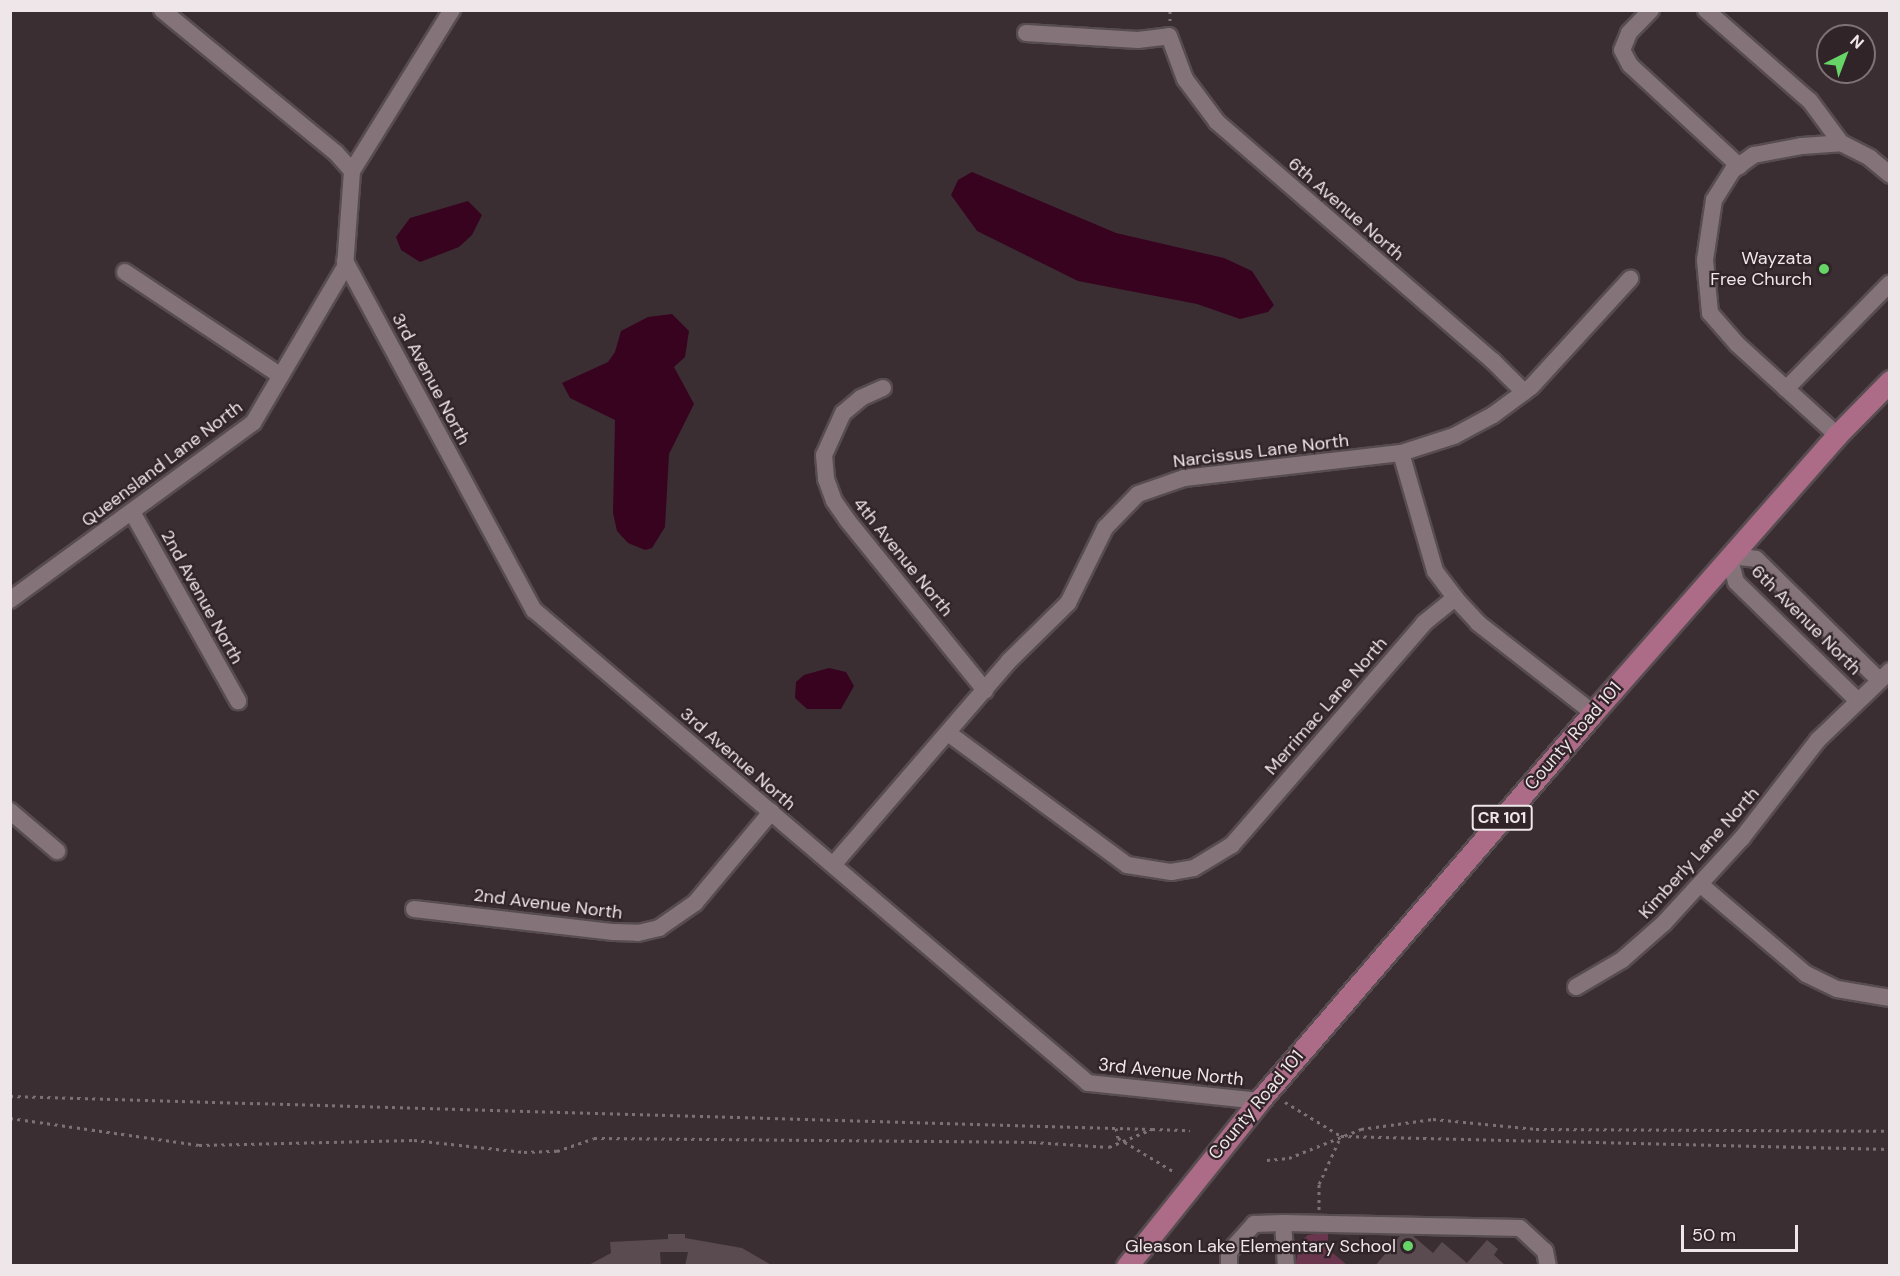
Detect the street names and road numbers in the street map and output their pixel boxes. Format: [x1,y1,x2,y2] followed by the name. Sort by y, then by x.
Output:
[1284,153,1408,265] street label: 6th Avenue North
[387,309,475,449] street label: 3rd Avenue North
[77,396,247,532] street label: Queensland Lane North
[1172,429,1350,473] street label: Narcissus Lane North
[849,493,957,621] street label: 4th Avenue North
[156,526,248,668] street label: 2nd Avenue North
[1747,561,1865,679] street label: 6th Avenue North
[1260,633,1392,779] street label: Merrimac Lane North
[1520,677,1626,795] street label: County Road 101
[676,703,800,815] street label: 3rd Avenue North
[1634,783,1764,923] street label: Kimberly Lane North
[1470,805,1534,831] road number: CR 101
[472,884,624,924] street label: 2nd Avenue North
[1204,1046,1308,1164] street label: County Road 101
[1097,1054,1245,1090] street label: 3rd Avenue North

